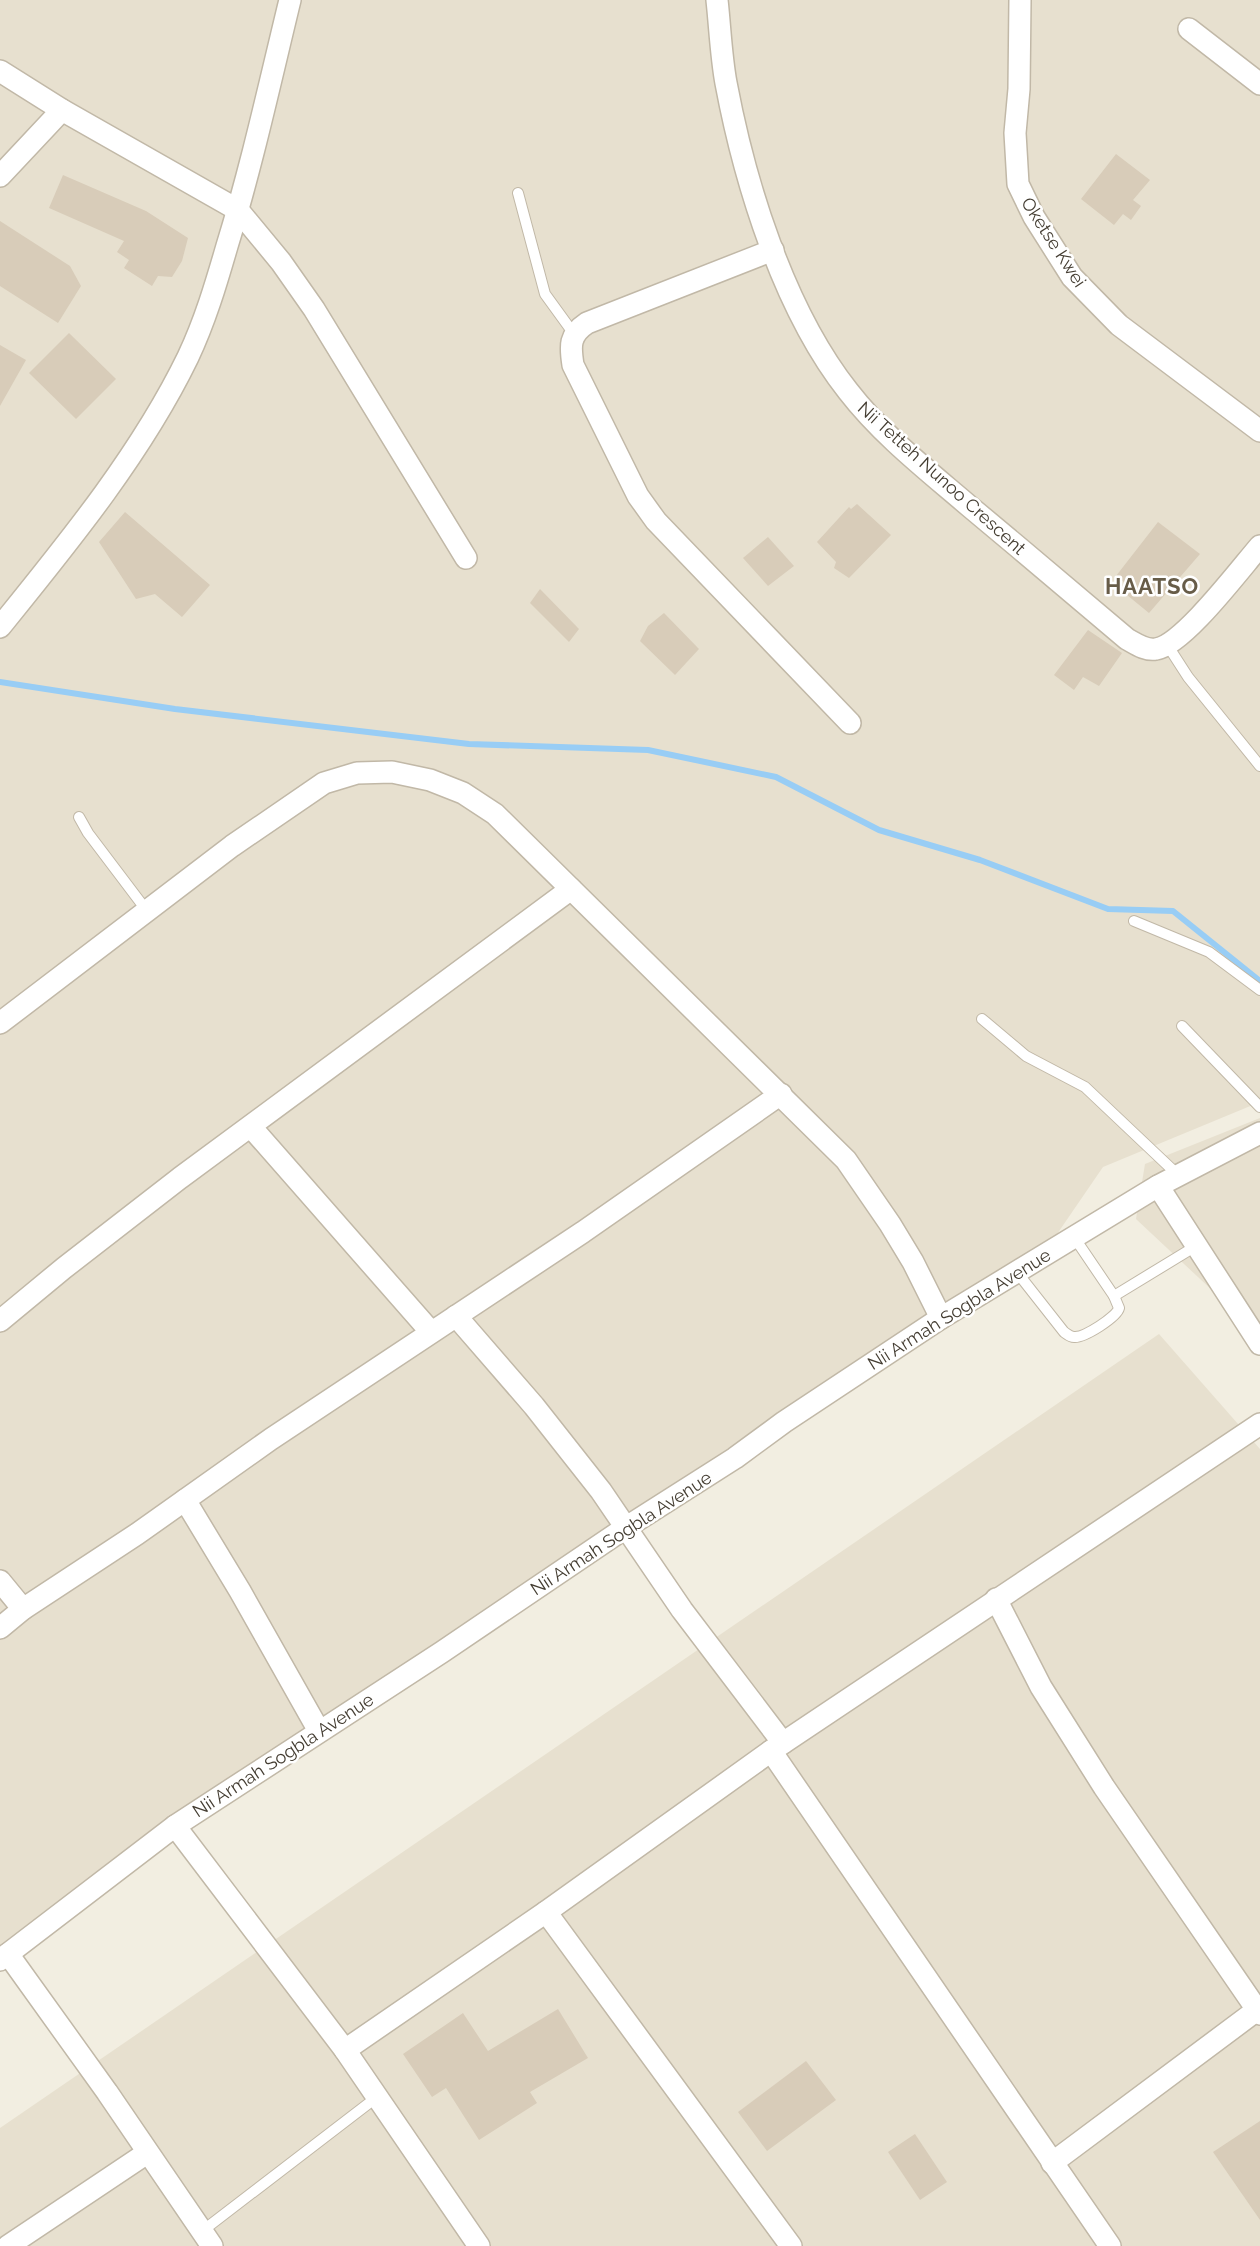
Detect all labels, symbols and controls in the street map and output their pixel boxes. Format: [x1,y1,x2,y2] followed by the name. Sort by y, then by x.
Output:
[1017,193,1091,291] street label: Oketse Kwei
[854,397,1030,559] street label: Nii Tetteh Nunoo Crescent
[1105,573,1199,599] district label: HAATSO
[864,1244,1055,1374] street label: Nii Armah Sogbla Avenue
[527,1466,716,1599] street label: Nii Armah Sogbla Avenue
[189,1688,378,1821] street label: Nii Armah Sogbla Avenue

